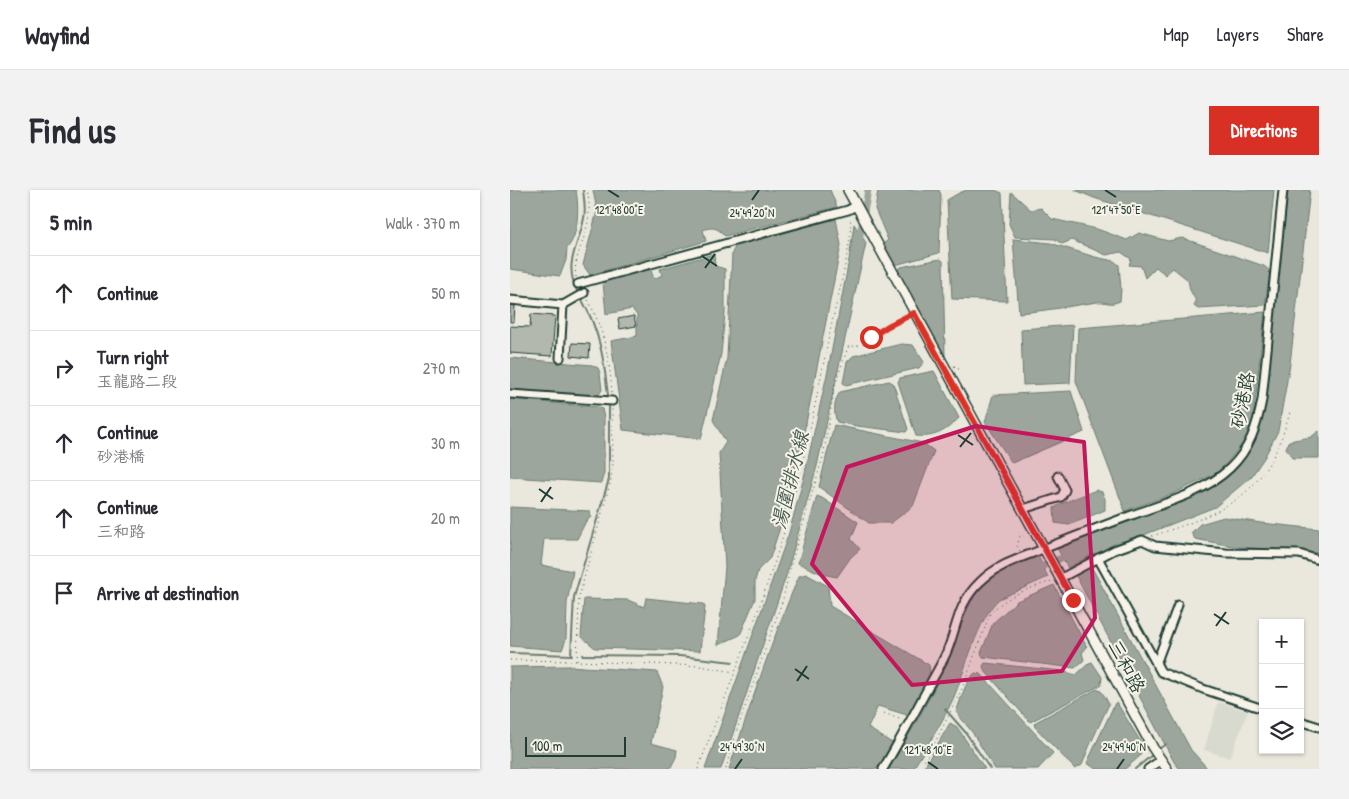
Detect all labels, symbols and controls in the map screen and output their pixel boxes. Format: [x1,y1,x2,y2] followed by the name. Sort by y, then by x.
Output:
[25,19,89,51] text: Wayfind
[1163,22,1189,47] text: Map
[1217,22,1259,47] text: Layers
[1287,22,1324,47] text: Share
[1209,106,1319,155] button: Directions
[30,107,116,154] text: Find us
[595,201,644,218] text: 121°48'00"E
[1092,201,1141,218] text: 121°47'50"E
[730,204,774,221] text: 24°49'20"N
[50,208,92,237] text: 5 min
[386,212,460,234] text: Walk · 370 m
[50,279,78,307] icon: ahead
[97,280,158,306] text: Continue
[432,282,460,304] text: 50 m
[860,326,883,349] route start
[97,344,168,370] text: Turn right
[50,354,78,382] icon: right
[423,357,460,379] text: 270 m
[97,370,177,392] text: 玉龍路二段
[1224,370,1260,430] street label: 砂港路
[97,419,158,445] text: Continue
[764,427,815,532] water label: 湯圍排水線
[50,429,78,457] icon: ahead
[431,432,460,454] text: 30 m
[97,445,145,467] text: 砂港橋
[97,494,158,520] text: Continue
[50,504,78,532] icon: ahead
[431,507,460,529] text: 20 m
[97,520,145,542] text: 三和路
[50,579,78,607] icon: arrive
[97,580,239,606] text: Arrive at destination
[1062,589,1085,612] route end
[1259,619,1304,754] map controls
[1259,619,1304,664] button: +
[1102,635,1152,697] street label: 三和路
[1259,664,1304,709] button: −
[1259,709,1304,754] button: layers
[525,734,626,757] scale bar
[532,736,562,755] text: 100 m
[720,738,764,755] text: 24°49'30"N
[1102,738,1146,755] text: 24°49'40"N
[904,741,952,758] text: 121°48'10"E

